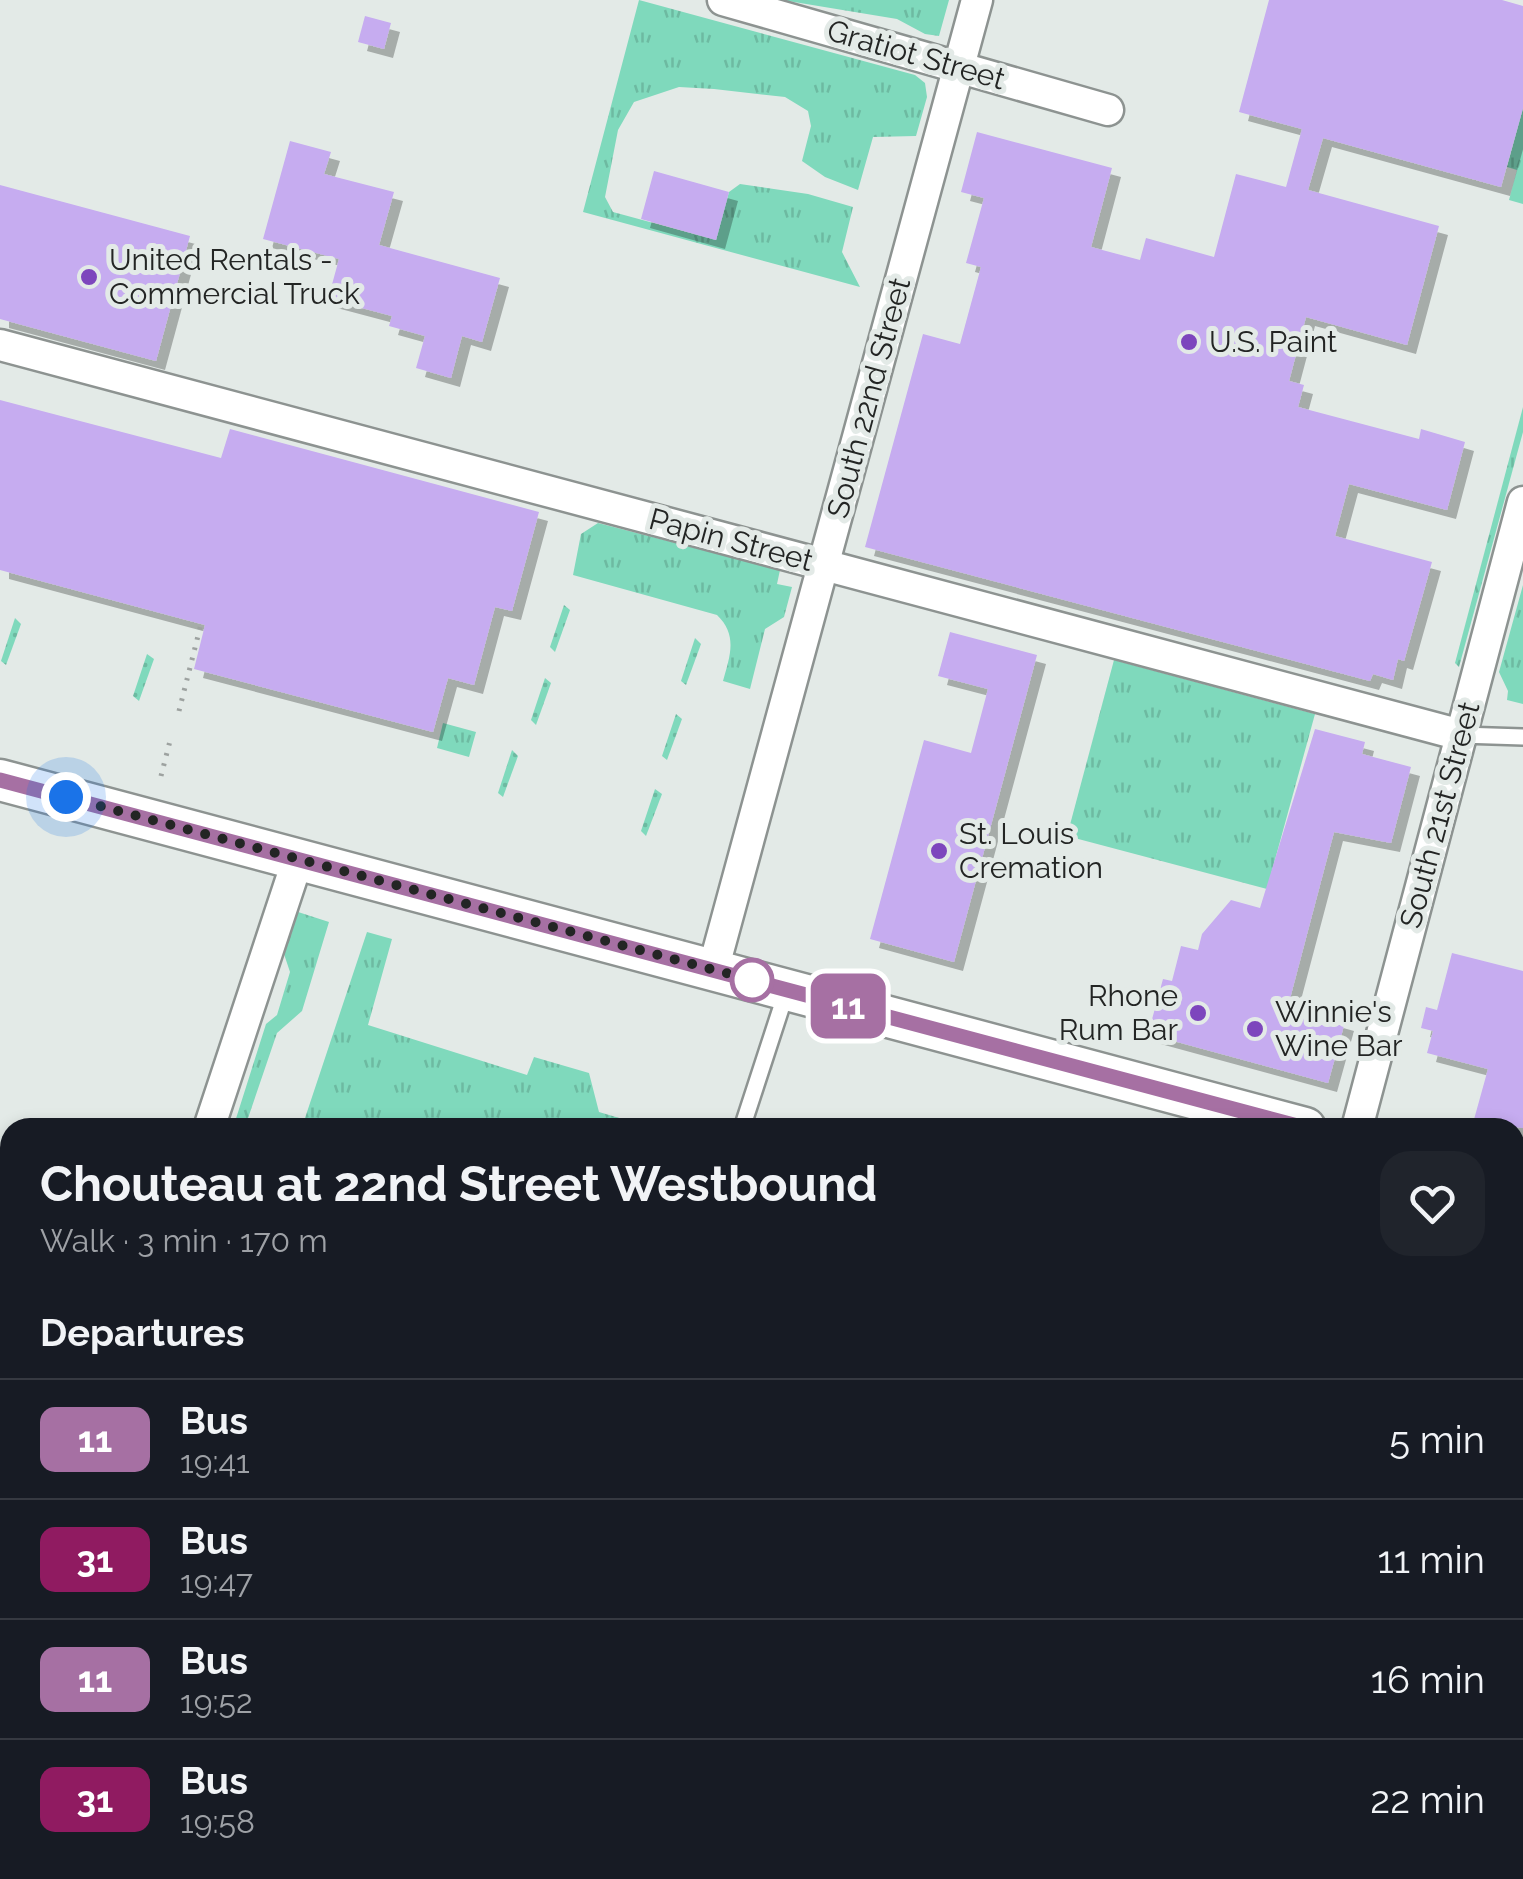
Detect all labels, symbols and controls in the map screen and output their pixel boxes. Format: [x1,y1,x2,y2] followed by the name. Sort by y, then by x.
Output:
[823,12,1009,97] street label: Gratiot Street
[109,242,360,311] place label: United Rentals - Commercial Truck
[78,266,100,288] marker: United Rentals - Commercial Truck
[820,274,917,522] street label: South 22nd Street
[1209,324,1337,359] place label: U.S. Paint
[1178,331,1200,353] marker: U.S. Paint
[645,501,817,578] street label: Papin Street
[1392,698,1487,932] street label: South 21st Street
[41,772,91,822] your location
[959,816,1103,885] place label: St. Louis Cremation
[928,840,950,862] marker: St. Louis Cremation
[731,959,773,1001] unlabelled marker
[803,974,893,1038] line badge: 11
[1059,978,1178,1047] place label: Rhone Rum Bar
[831,986,865,1027] text: 11
[1275,994,1403,1063] place label: Winnie's Wine Bar
[1187,1002,1209,1024] marker: Rhone Rum Bar
[1244,1018,1266,1040] marker: Winnie's Wine Bar
[1380,1151,1485,1256] button: heart
[40,1156,877,1212] text: Chouteau at 22nd Street Westbound
[40,1222,328,1259] text: Walk · 3 min · 170 m
[40,1310,245,1355] text: Departures
[180,1398,248,1443] text: Bus
[1389,1417,1485,1462] text: 5 min
[78,1419,112,1460] text: 11
[180,1443,250,1480] text: 19:41
[180,1518,248,1563] text: Bus
[1377,1537,1485,1582] text: 11 min
[77,1539,113,1580] text: 31
[180,1563,253,1600] text: 19:47
[180,1638,248,1683] text: Bus
[1371,1657,1485,1702] text: 16 min
[78,1659,112,1700] text: 11
[180,1683,253,1720] text: 19:52
[180,1758,248,1803] text: Bus
[1370,1777,1485,1822] text: 22 min
[77,1779,113,1820] text: 31
[180,1803,255,1840] text: 19:58

